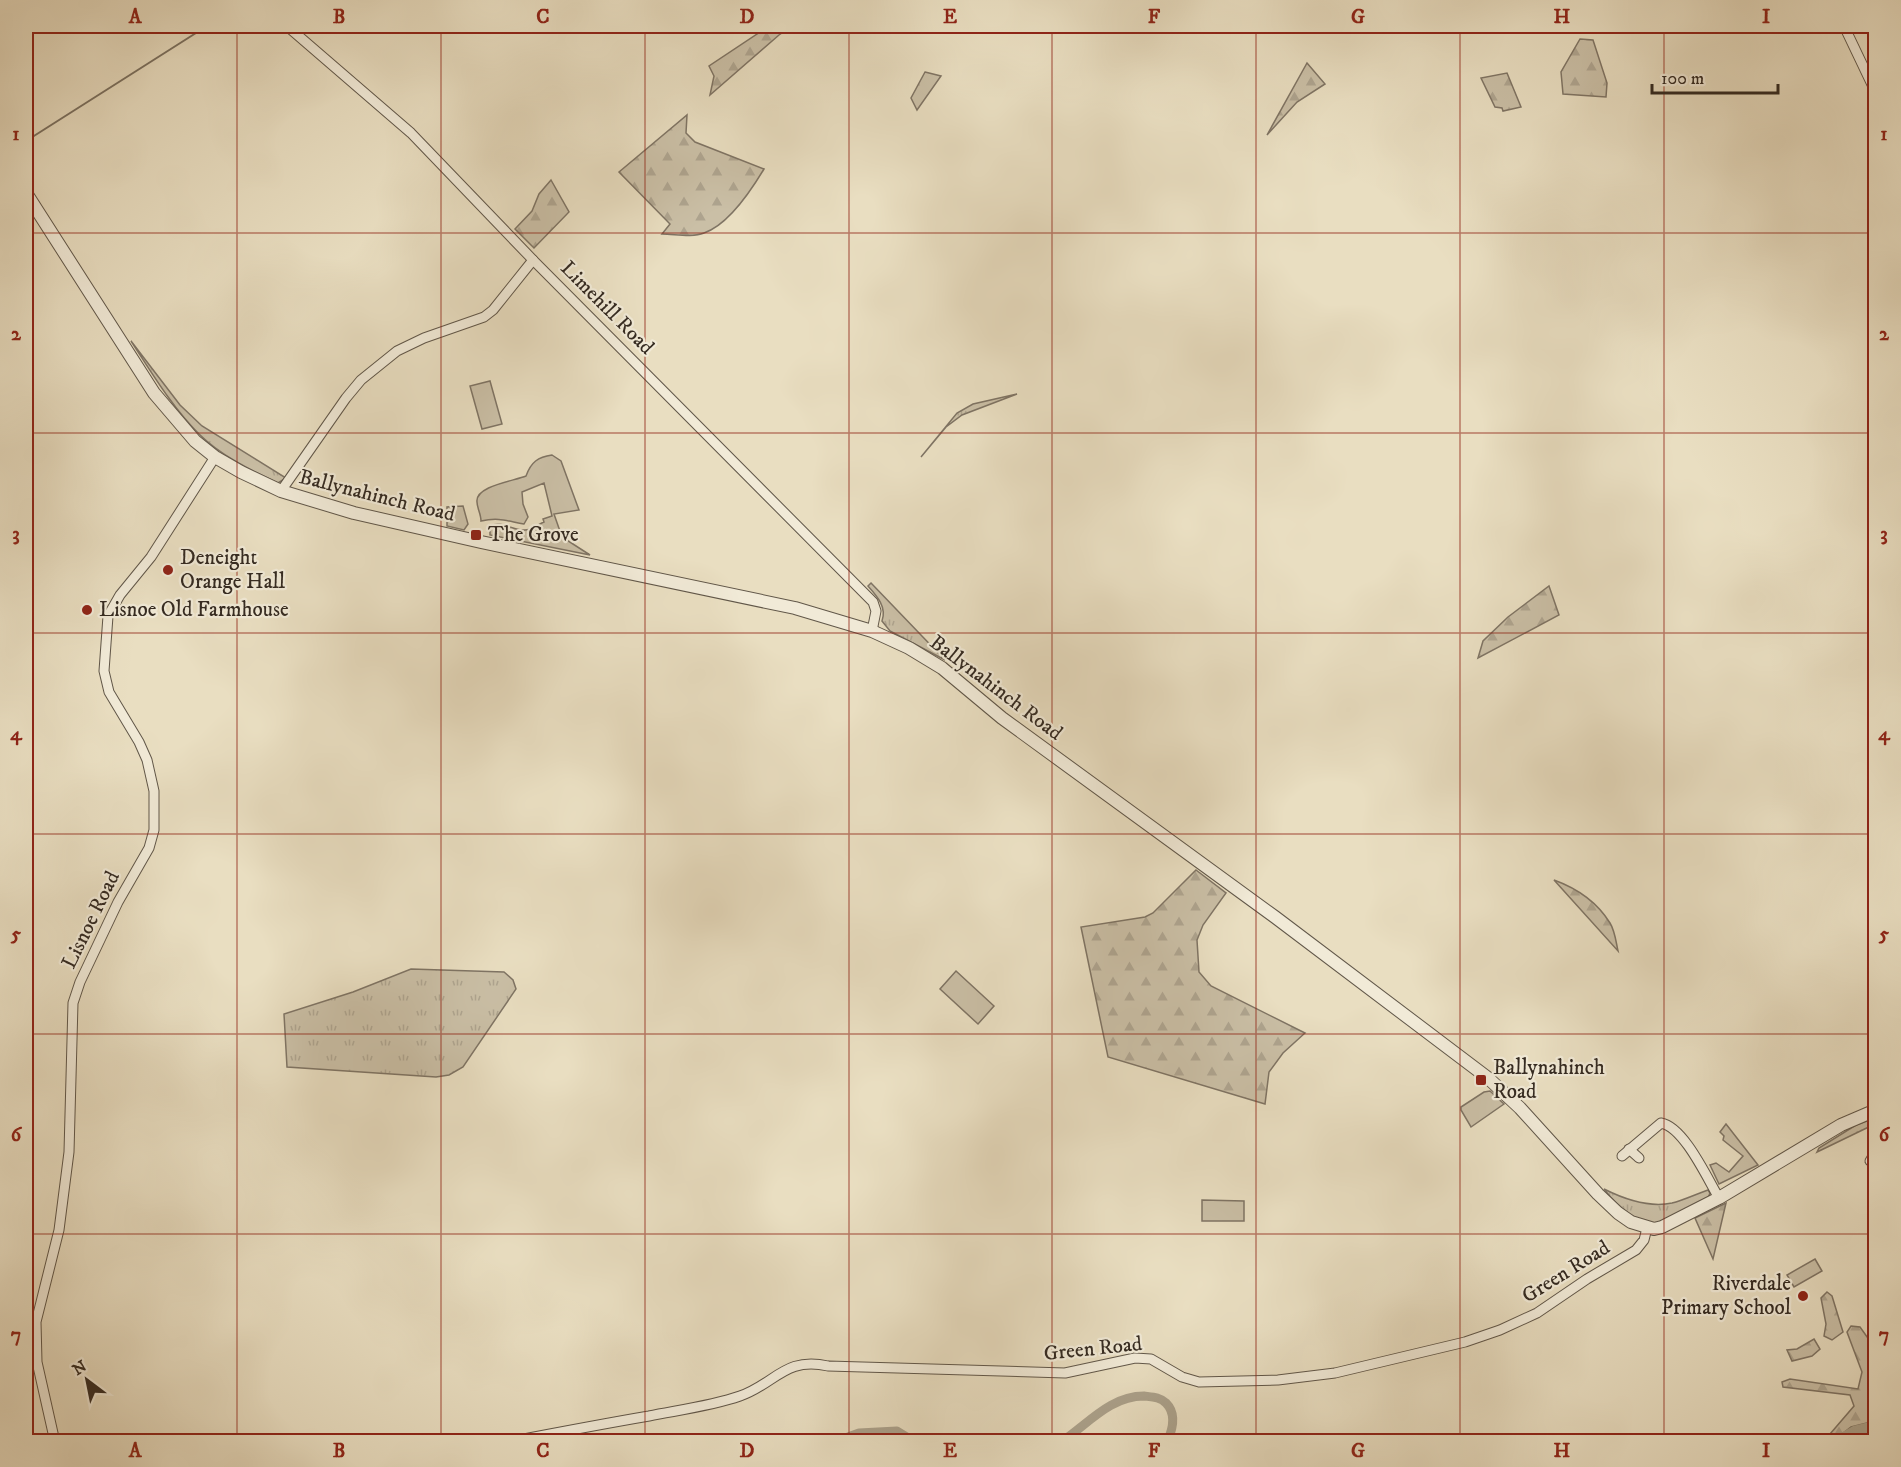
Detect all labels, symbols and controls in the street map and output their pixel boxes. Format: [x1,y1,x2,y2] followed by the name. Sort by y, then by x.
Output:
[128,5,143,30] text: A
[333,5,345,30] text: B
[536,5,550,30] text: C
[740,5,755,30] text: D
[943,5,957,30] text: E
[1148,5,1161,30] text: F
[1351,5,1365,30] text: G
[1554,5,1571,30] text: H
[1762,5,1770,30] text: I
[1652,57,1778,95] scale bar
[1661,68,1704,90] text: 100 m
[12,122,20,147] text: 1
[1880,122,1888,147] text: 1
[555,256,660,361] street label: Limehill Road
[11,322,22,347] text: 2
[1879,322,1890,347] text: 2
[296,464,458,528] street label: Ballynahinch Road
[12,522,20,547] text: 3
[488,522,579,548] place label: The Grove
[1880,522,1888,547] text: 3
[469,528,483,542] marker: The Grove
[180,545,286,595] place label: Deneight Orange Hall
[161,563,175,577] marker: Deneight Orange Hall
[99,597,289,623] place label: Lisnoe Old Farmhouse
[80,603,94,617] marker: Lisnoe Old Farmhouse
[924,630,1068,747] street label: Ballynahinch Road
[10,722,23,747] text: 4
[1878,722,1891,747] text: 4
[56,866,126,973] street label: Lisnoe Road
[10,922,21,947] text: 5
[1878,922,1889,947] text: 5
[1493,1055,1605,1105] place label: Ballynahinch Road
[1474,1073,1488,1087] marker: Ballynahinch Road
[11,1123,23,1148] text: 6
[1879,1123,1891,1148] text: 6
[1517,1235,1615,1309] street label: Green Road
[1661,1271,1792,1321] place label: Riverdale Primary School
[1796,1289,1810,1303] marker: Riverdale Primary School
[11,1323,21,1348] text: 7
[1879,1323,1889,1348] text: 7
[1042,1331,1144,1367] street label: Green Road
[57,1350,117,1410] north arrow
[69,1356,90,1380] text: N
[128,1439,143,1464] text: A
[333,1439,345,1464] text: B
[536,1439,550,1464] text: C
[740,1439,755,1464] text: D
[943,1439,957,1464] text: E
[1148,1439,1161,1464] text: F
[1351,1439,1365,1464] text: G
[1554,1439,1571,1464] text: H
[1762,1439,1770,1464] text: I

